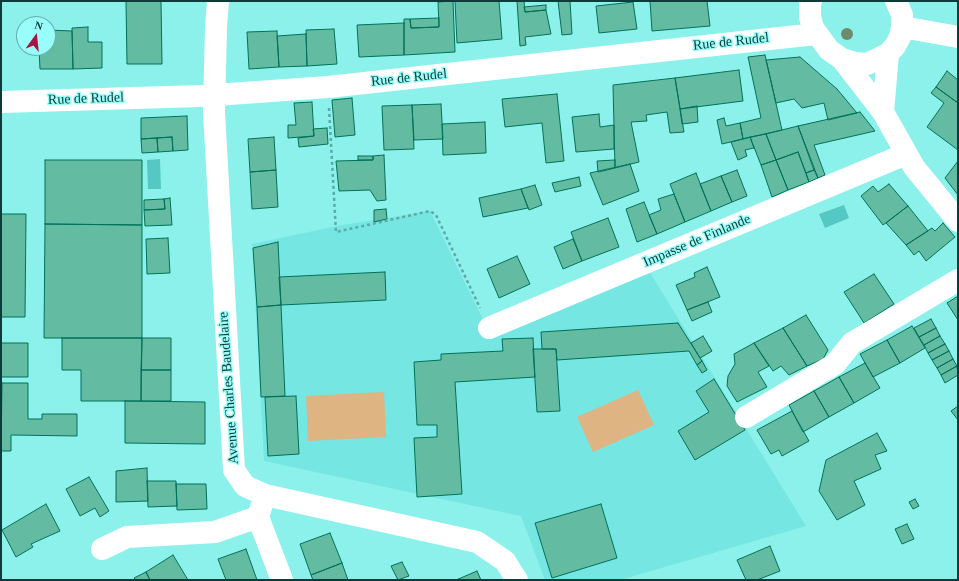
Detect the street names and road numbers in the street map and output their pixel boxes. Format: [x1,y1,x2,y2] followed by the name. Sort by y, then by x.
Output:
[692,30,770,54] street label: Rue de Rudel
[370,66,448,90] street label: Rue de Rudel
[48,89,124,109] street label: Rue de Rudel
[641,211,753,271] street label: Impasse de Finlande
[215,311,243,465] street label: Avenue Charles Baudelaire

